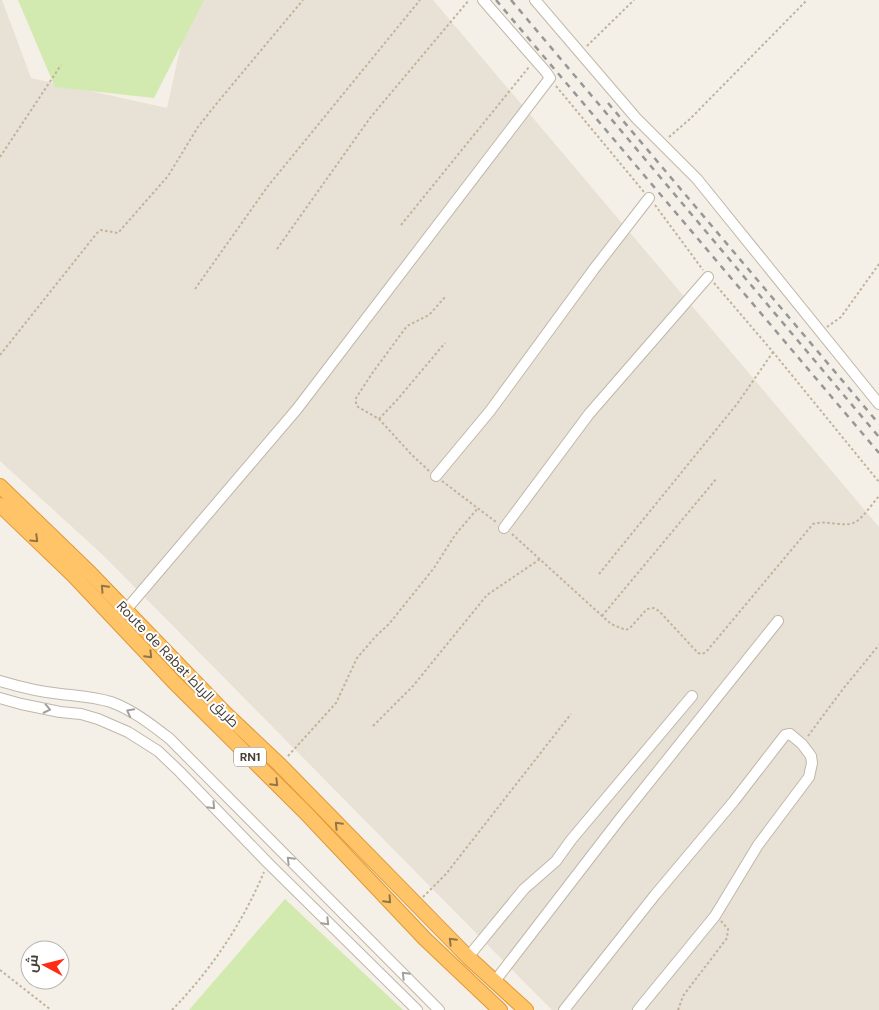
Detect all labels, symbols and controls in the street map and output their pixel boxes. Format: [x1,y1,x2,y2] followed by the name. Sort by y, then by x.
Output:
[29,533,38,542] one-way arrow
[101,584,110,593] one-way arrow
[113,597,243,731] street label: Route de Rabat طريق الرباط
[143,649,152,658] one-way arrow
[43,704,52,714] one-way arrow
[127,708,136,718] one-way arrow
[234,748,266,766] road number: RN1
[270,777,279,786] one-way arrow
[206,800,215,809] one-way arrow
[335,822,344,831] one-way arrow
[287,857,296,866] one-way arrow
[382,895,391,904] one-way arrow
[320,916,329,925] one-way arrow
[449,938,458,947] one-way arrow
[20,940,70,990] north arrow
[22,953,42,973] text: ش
[402,972,411,981] one-way arrow

